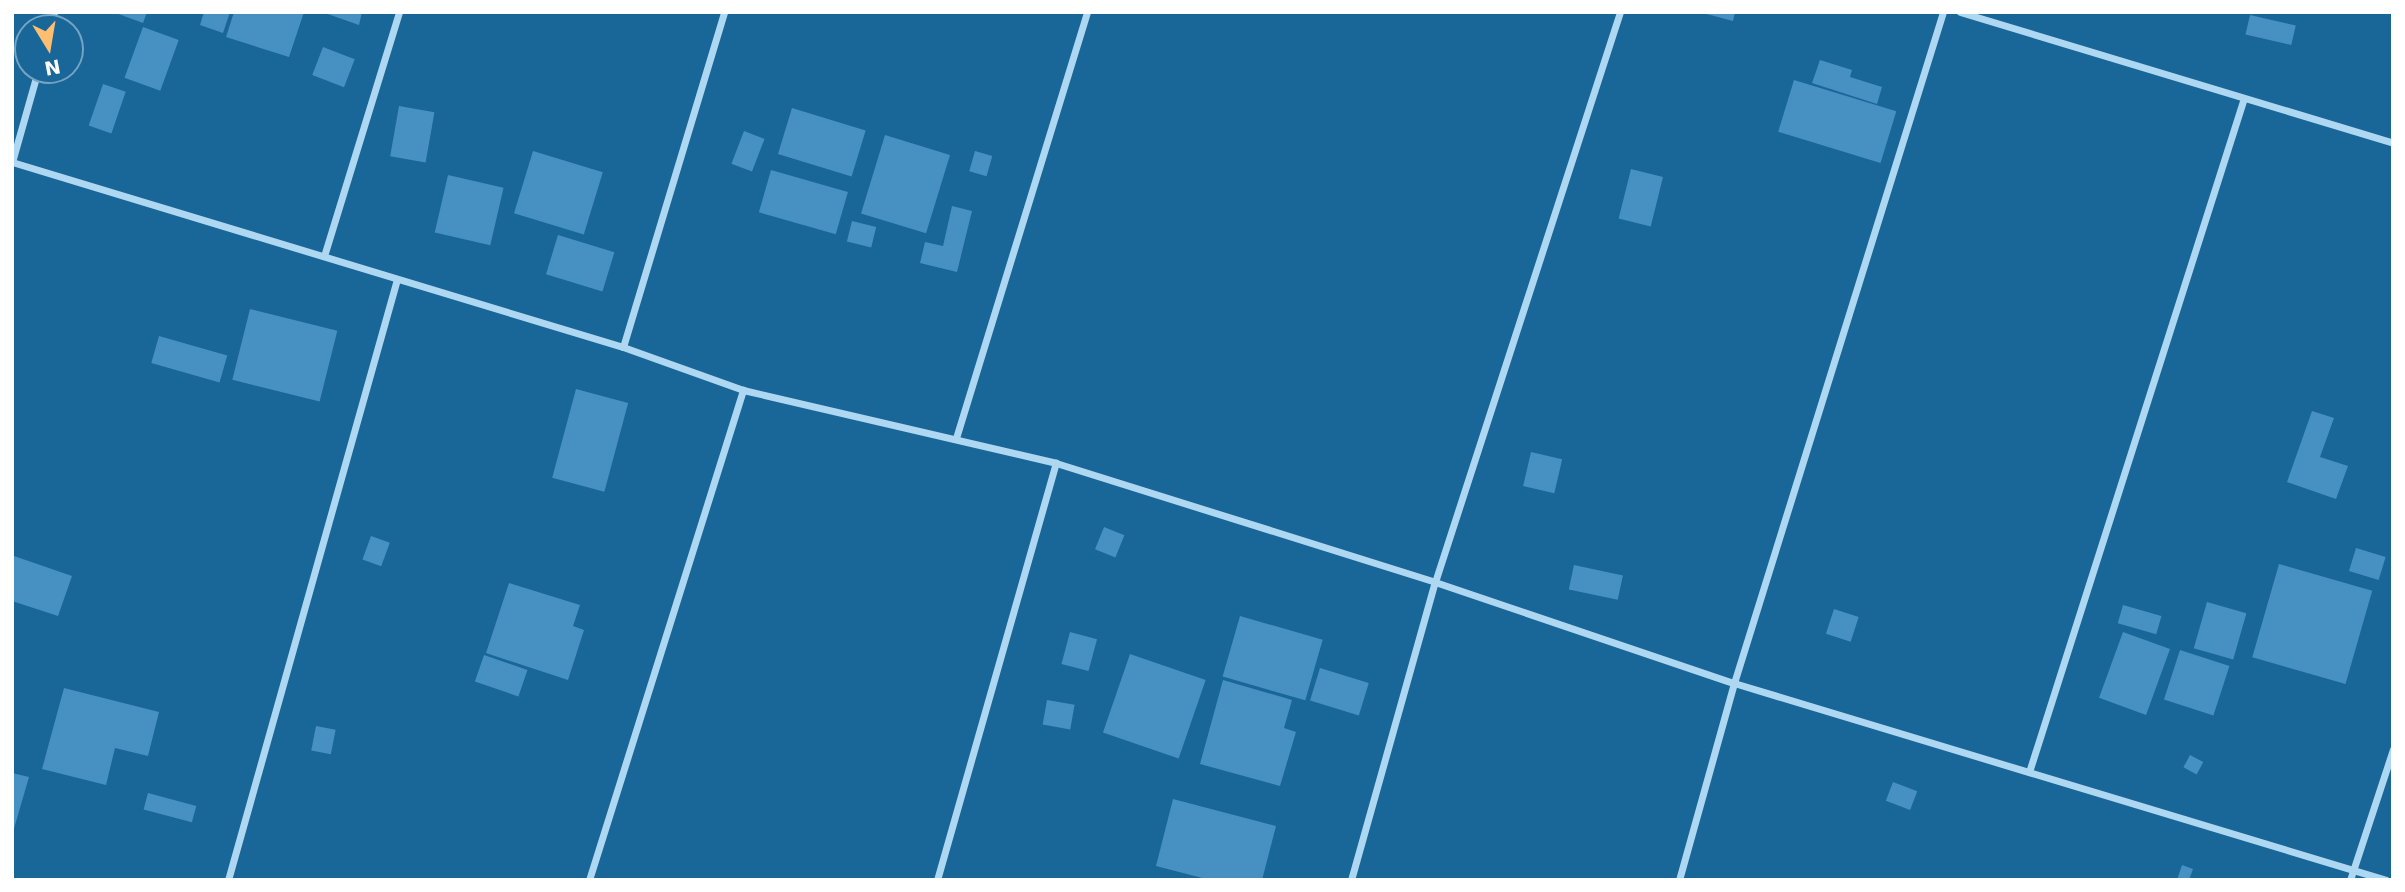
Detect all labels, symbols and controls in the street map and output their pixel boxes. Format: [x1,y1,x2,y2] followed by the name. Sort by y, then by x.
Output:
[14,14,84,84] north arrow
[43,55,63,80] text: N

